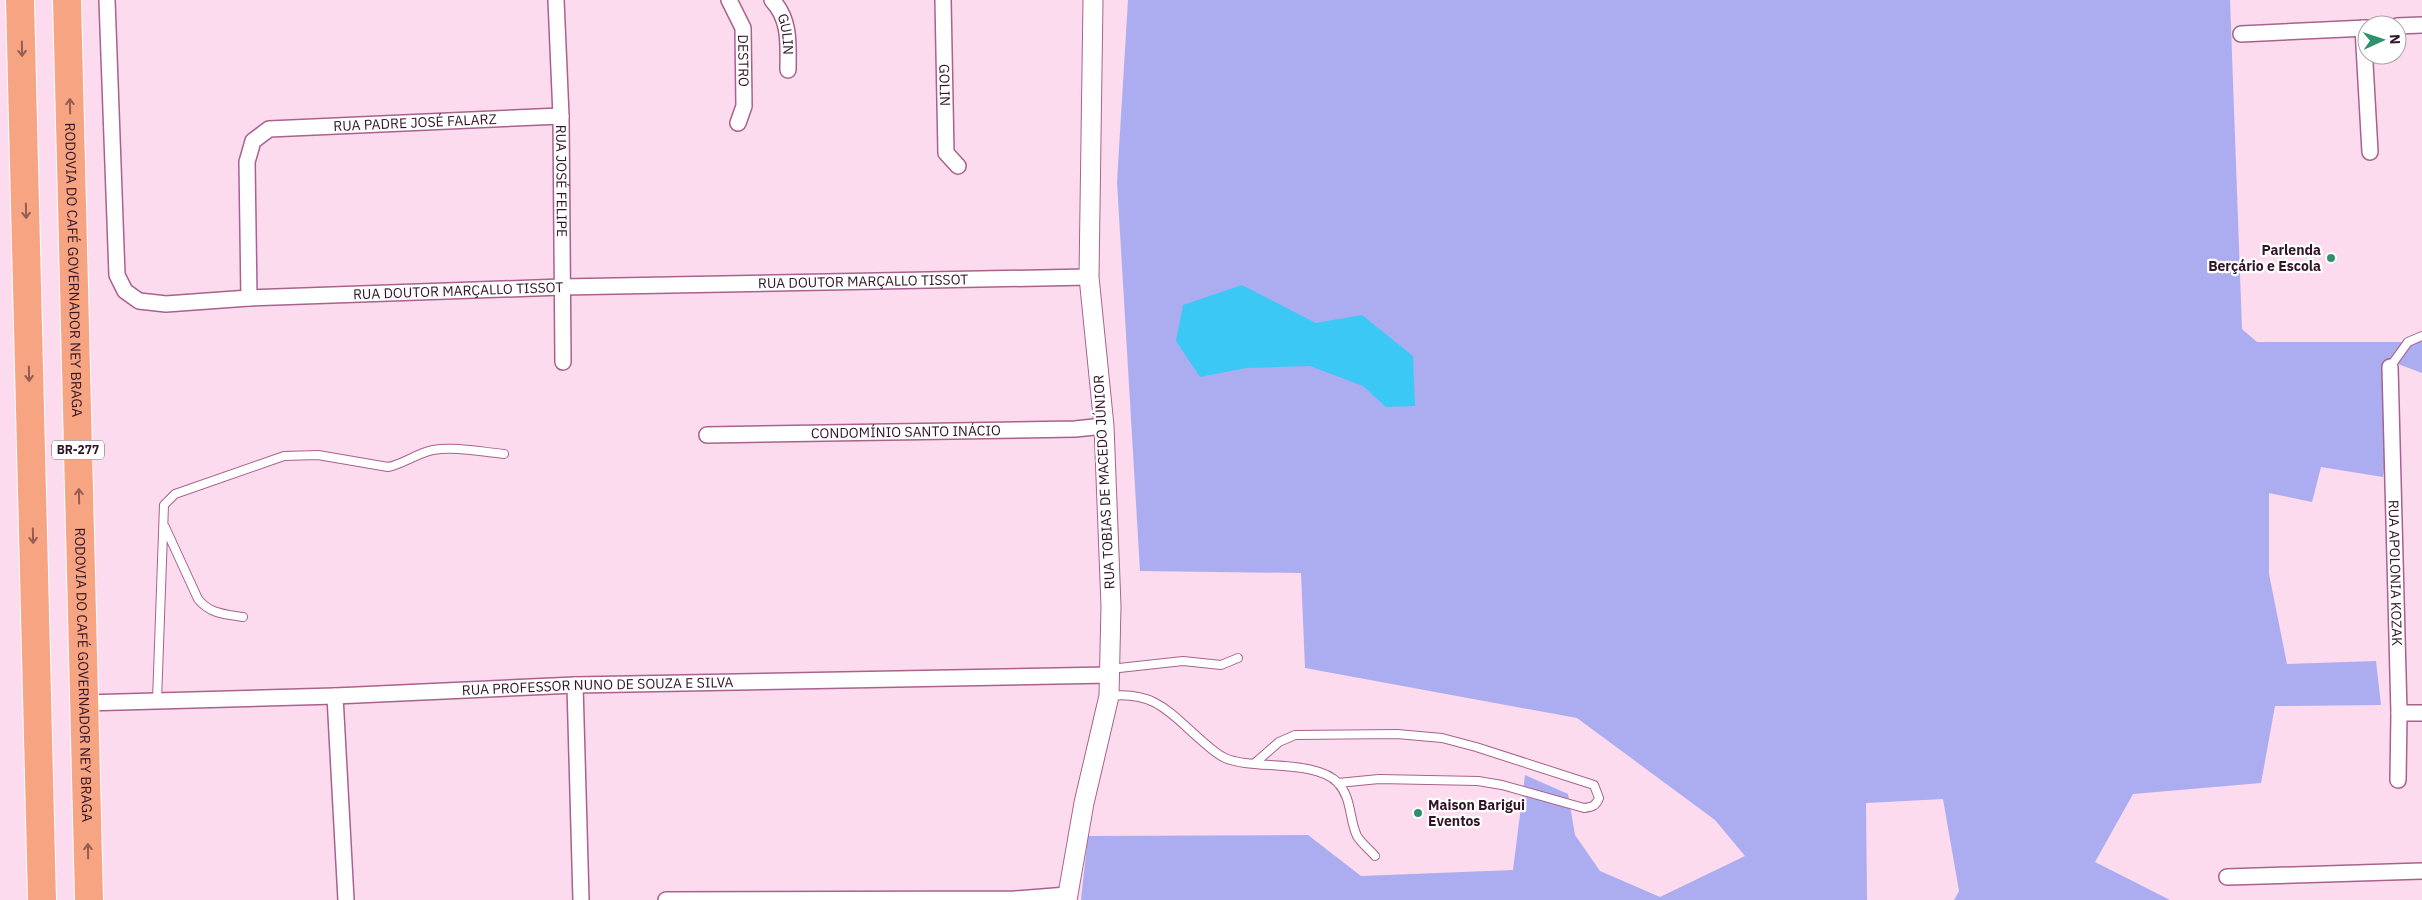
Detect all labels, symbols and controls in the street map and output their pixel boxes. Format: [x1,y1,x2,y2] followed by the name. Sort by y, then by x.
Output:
[773,11,797,55] street label: GULIN
[2357,15,2407,65] north arrow
[734,34,753,87] street label: DESTRO
[2386,34,2404,45] text: N
[17,40,26,56] one-way arrow
[935,64,954,106] street label: GOLIN
[65,99,74,115] one-way arrow
[333,110,497,135] street label: RUA PADRE JOSÉ FALARZ
[61,122,86,417] street label: RODOVIA DO CAFÉ GOVERNADOR NEY BRAGA
[552,125,572,237] street label: RUA JOSÉ FELIPE
[21,203,30,219] one-way arrow
[2208,241,2321,275] place label: Parlenda Berçário e Escola
[2325,252,2337,264] marker: Parlenda Berçário e Escola
[758,270,968,292] street label: RUA DOUTOR MARÇALLO TISSOT
[353,278,564,303] street label: RUA DOUTOR MARÇALLO TISSOT
[25,365,34,381] one-way arrow
[1088,374,1119,590] street label: RUA TOBIAS DE MACEDO JÚNIOR
[811,421,1001,442] street label: CONDOMÍNIO SANTO INÁCIO
[52,440,104,460] road number: BR-277
[74,489,84,505] one-way arrow
[2384,500,2406,646] street label: RUA APOLONIA KOZAK
[71,527,96,822] street label: RODOVIA DO CAFÉ GOVERNADOR NEY BRAGA
[29,528,38,544] one-way arrow
[461,673,734,699] street label: RUA PROFESSOR NUNO DE SOUZA E SILVA
[1428,796,1525,830] place label: Maison Barigui Eventos
[1412,807,1424,819] marker: Maison Barigui Eventos
[83,844,92,860] one-way arrow

